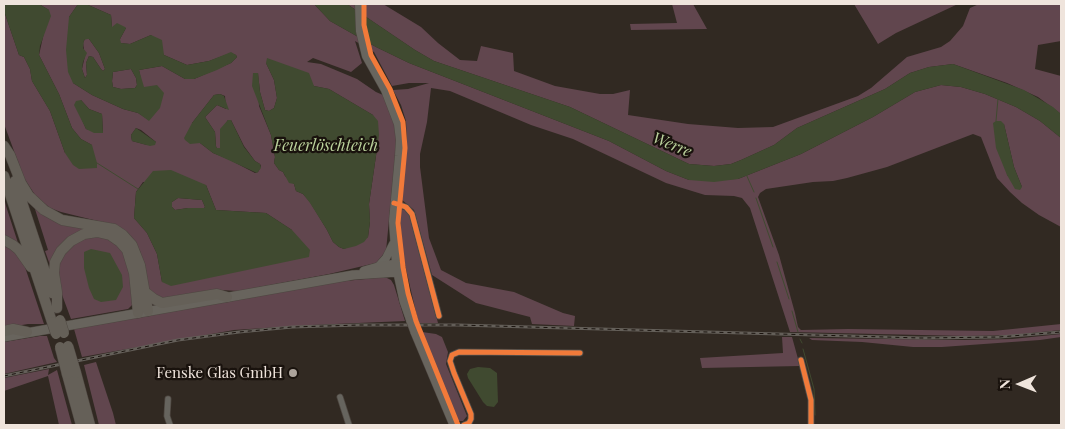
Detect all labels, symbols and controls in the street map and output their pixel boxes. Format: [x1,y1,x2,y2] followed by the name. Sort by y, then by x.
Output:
[650,128,694,162] water label: Werre
[274,136,378,156] water label: Feuerlöschteich
[995,359,1045,409] north arrow
[156,364,283,382] place label: Fenske Glas GmbH
[287,367,299,379] marker: Fenske Glas GmbH
[995,379,1014,389] text: N

